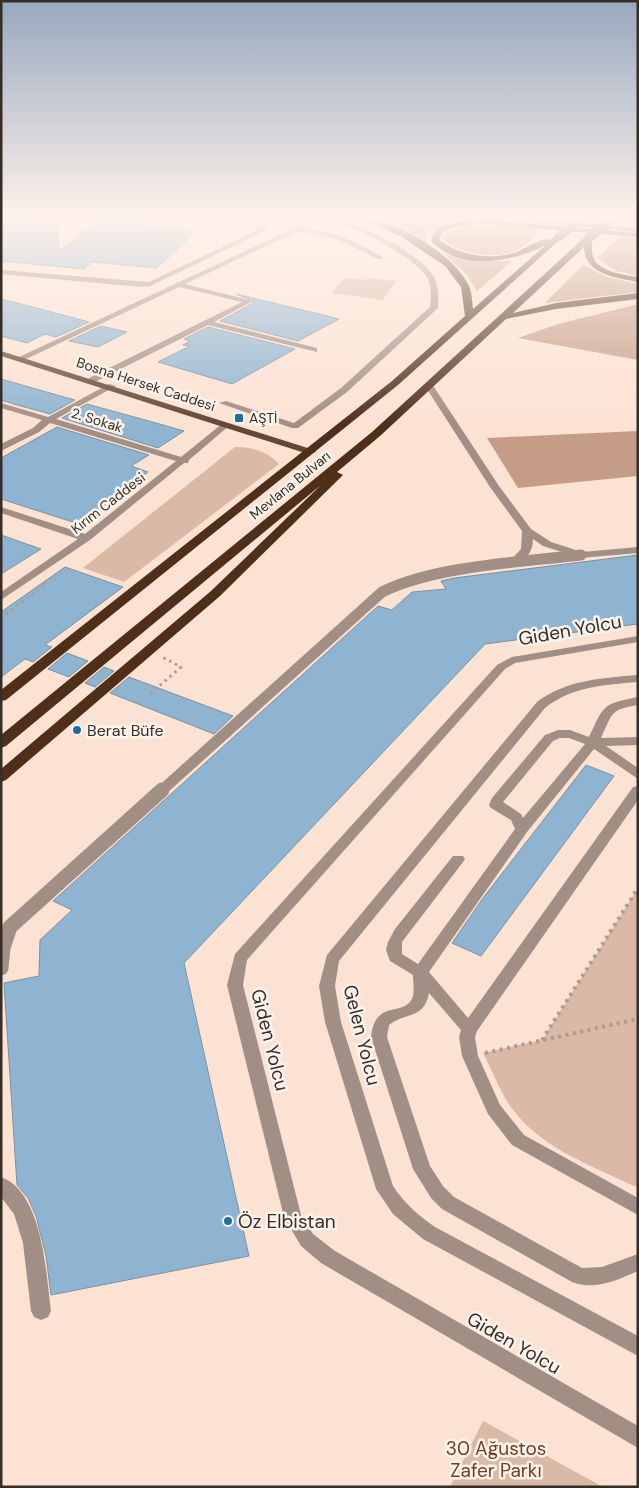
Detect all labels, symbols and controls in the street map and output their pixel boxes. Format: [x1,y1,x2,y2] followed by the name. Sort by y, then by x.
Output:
[74,353,218,415] street label: Bosna Hersek Caddesi
[69,404,125,436] street label: 2. Sokak
[249,409,277,427] place label: AŞTİ
[233,412,245,424] marker: AŞTİ
[246,447,334,523] street label: Mevlana Bulvarı
[67,468,149,538] street label: Kırım Caddesi
[516,609,624,651] street label: Giden Yolcu
[87,720,164,741] place label: Berat Büfe
[71,724,83,736] marker: Berat Büfe
[337,982,387,1088] street label: Gelen Yolcu
[245,986,295,1094] street label: Giden Yolcu
[238,1209,336,1234] place label: Öz Elbistan
[222,1215,234,1227] marker: Öz Elbistan
[463,1306,565,1380] street label: Giden Yolcu
[446,1436,546,1483] park label: 30 Ağustos Zafer Parkı

